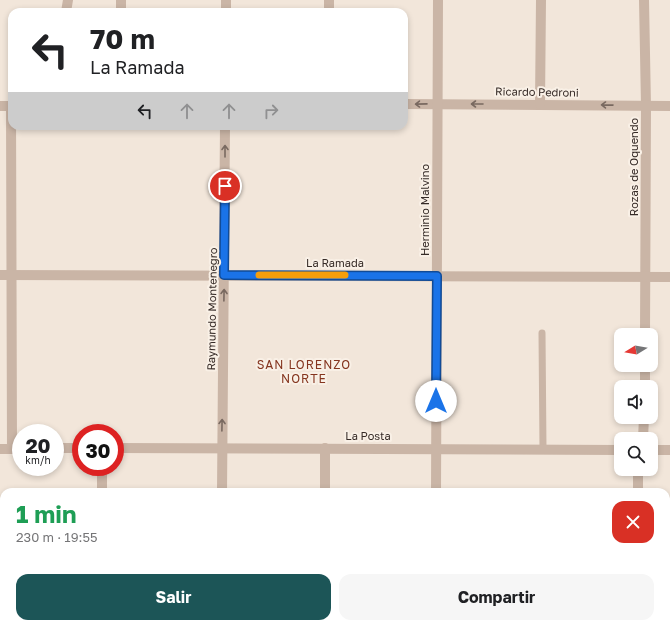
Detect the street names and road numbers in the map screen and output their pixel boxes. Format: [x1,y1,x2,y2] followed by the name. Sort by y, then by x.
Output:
[495,84,579,99] street label: Ricardo Pedroni
[627,117,640,216] street label: Rozas de Oquendo
[418,163,431,256] street label: Herminio Malvino
[204,247,219,371] street label: Raymundo Montenegro
[306,256,364,269] street label: La Ramada
[345,429,391,442] street label: La Posta

